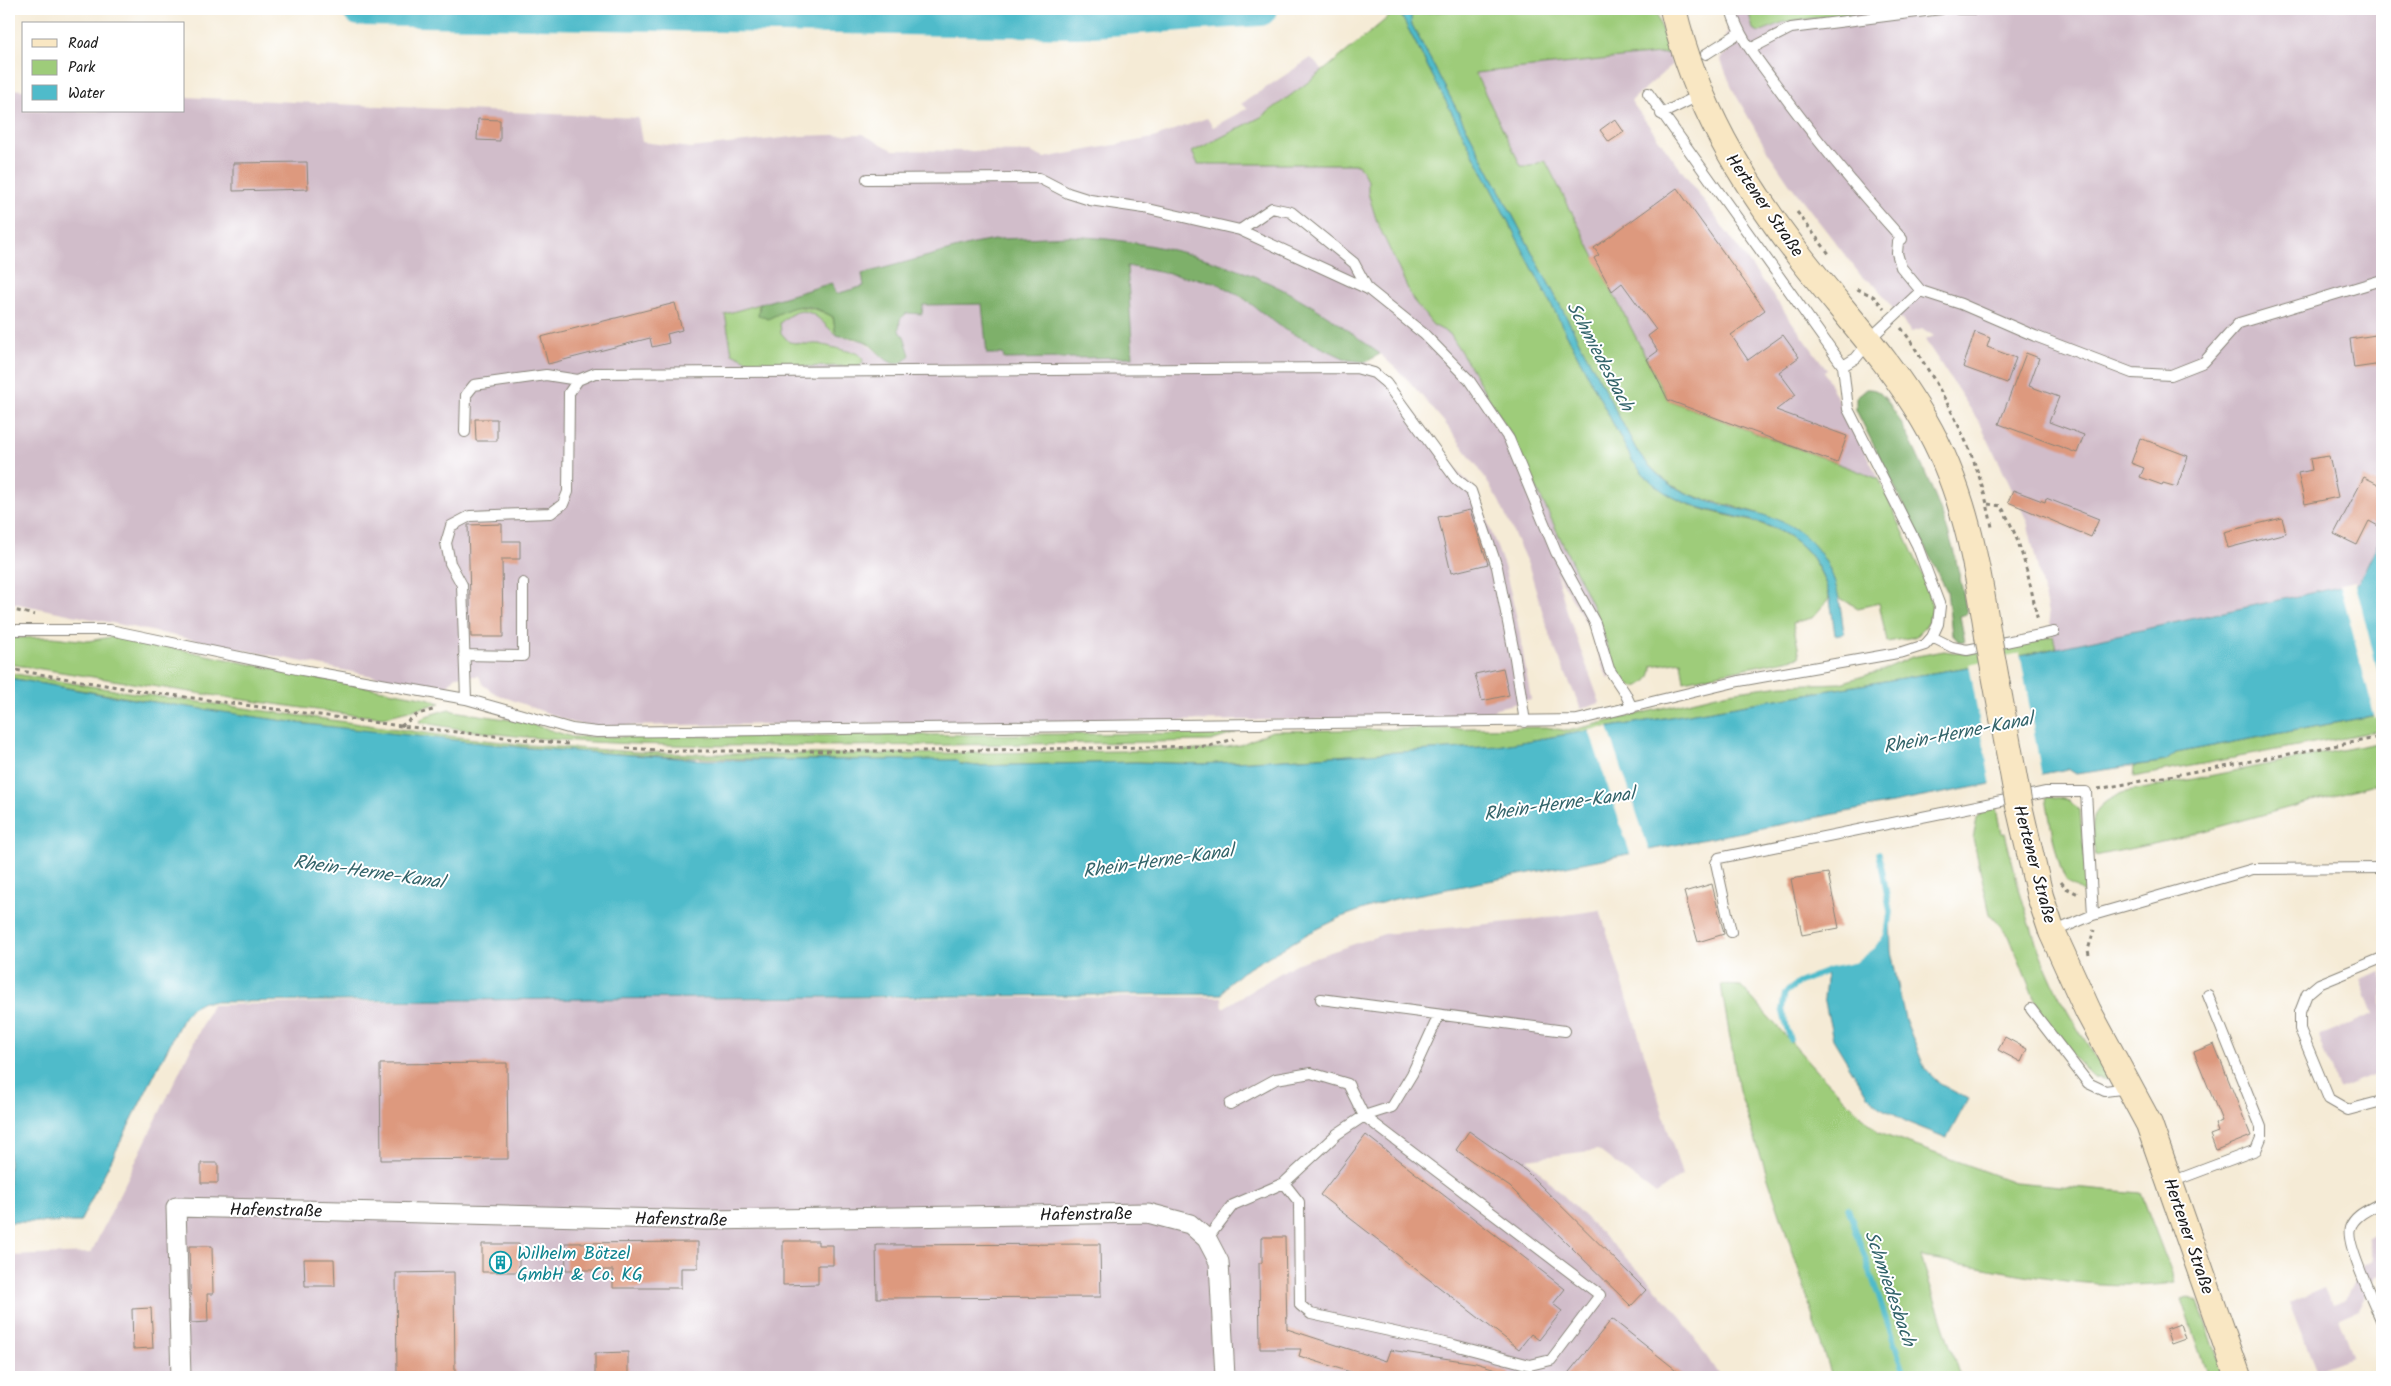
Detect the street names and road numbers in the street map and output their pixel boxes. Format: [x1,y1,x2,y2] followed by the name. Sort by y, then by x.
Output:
[1717,148,1811,264] street label: Hertener Straße
[2004,802,2063,927] street label: Hertener Straße
[2154,1174,2221,1299] street label: Hertener Straße
[229,1196,323,1227] street label: Hafenstraße
[1039,1200,1133,1231] street label: Hafenstraße
[634,1205,728,1236] street label: Hafenstraße

